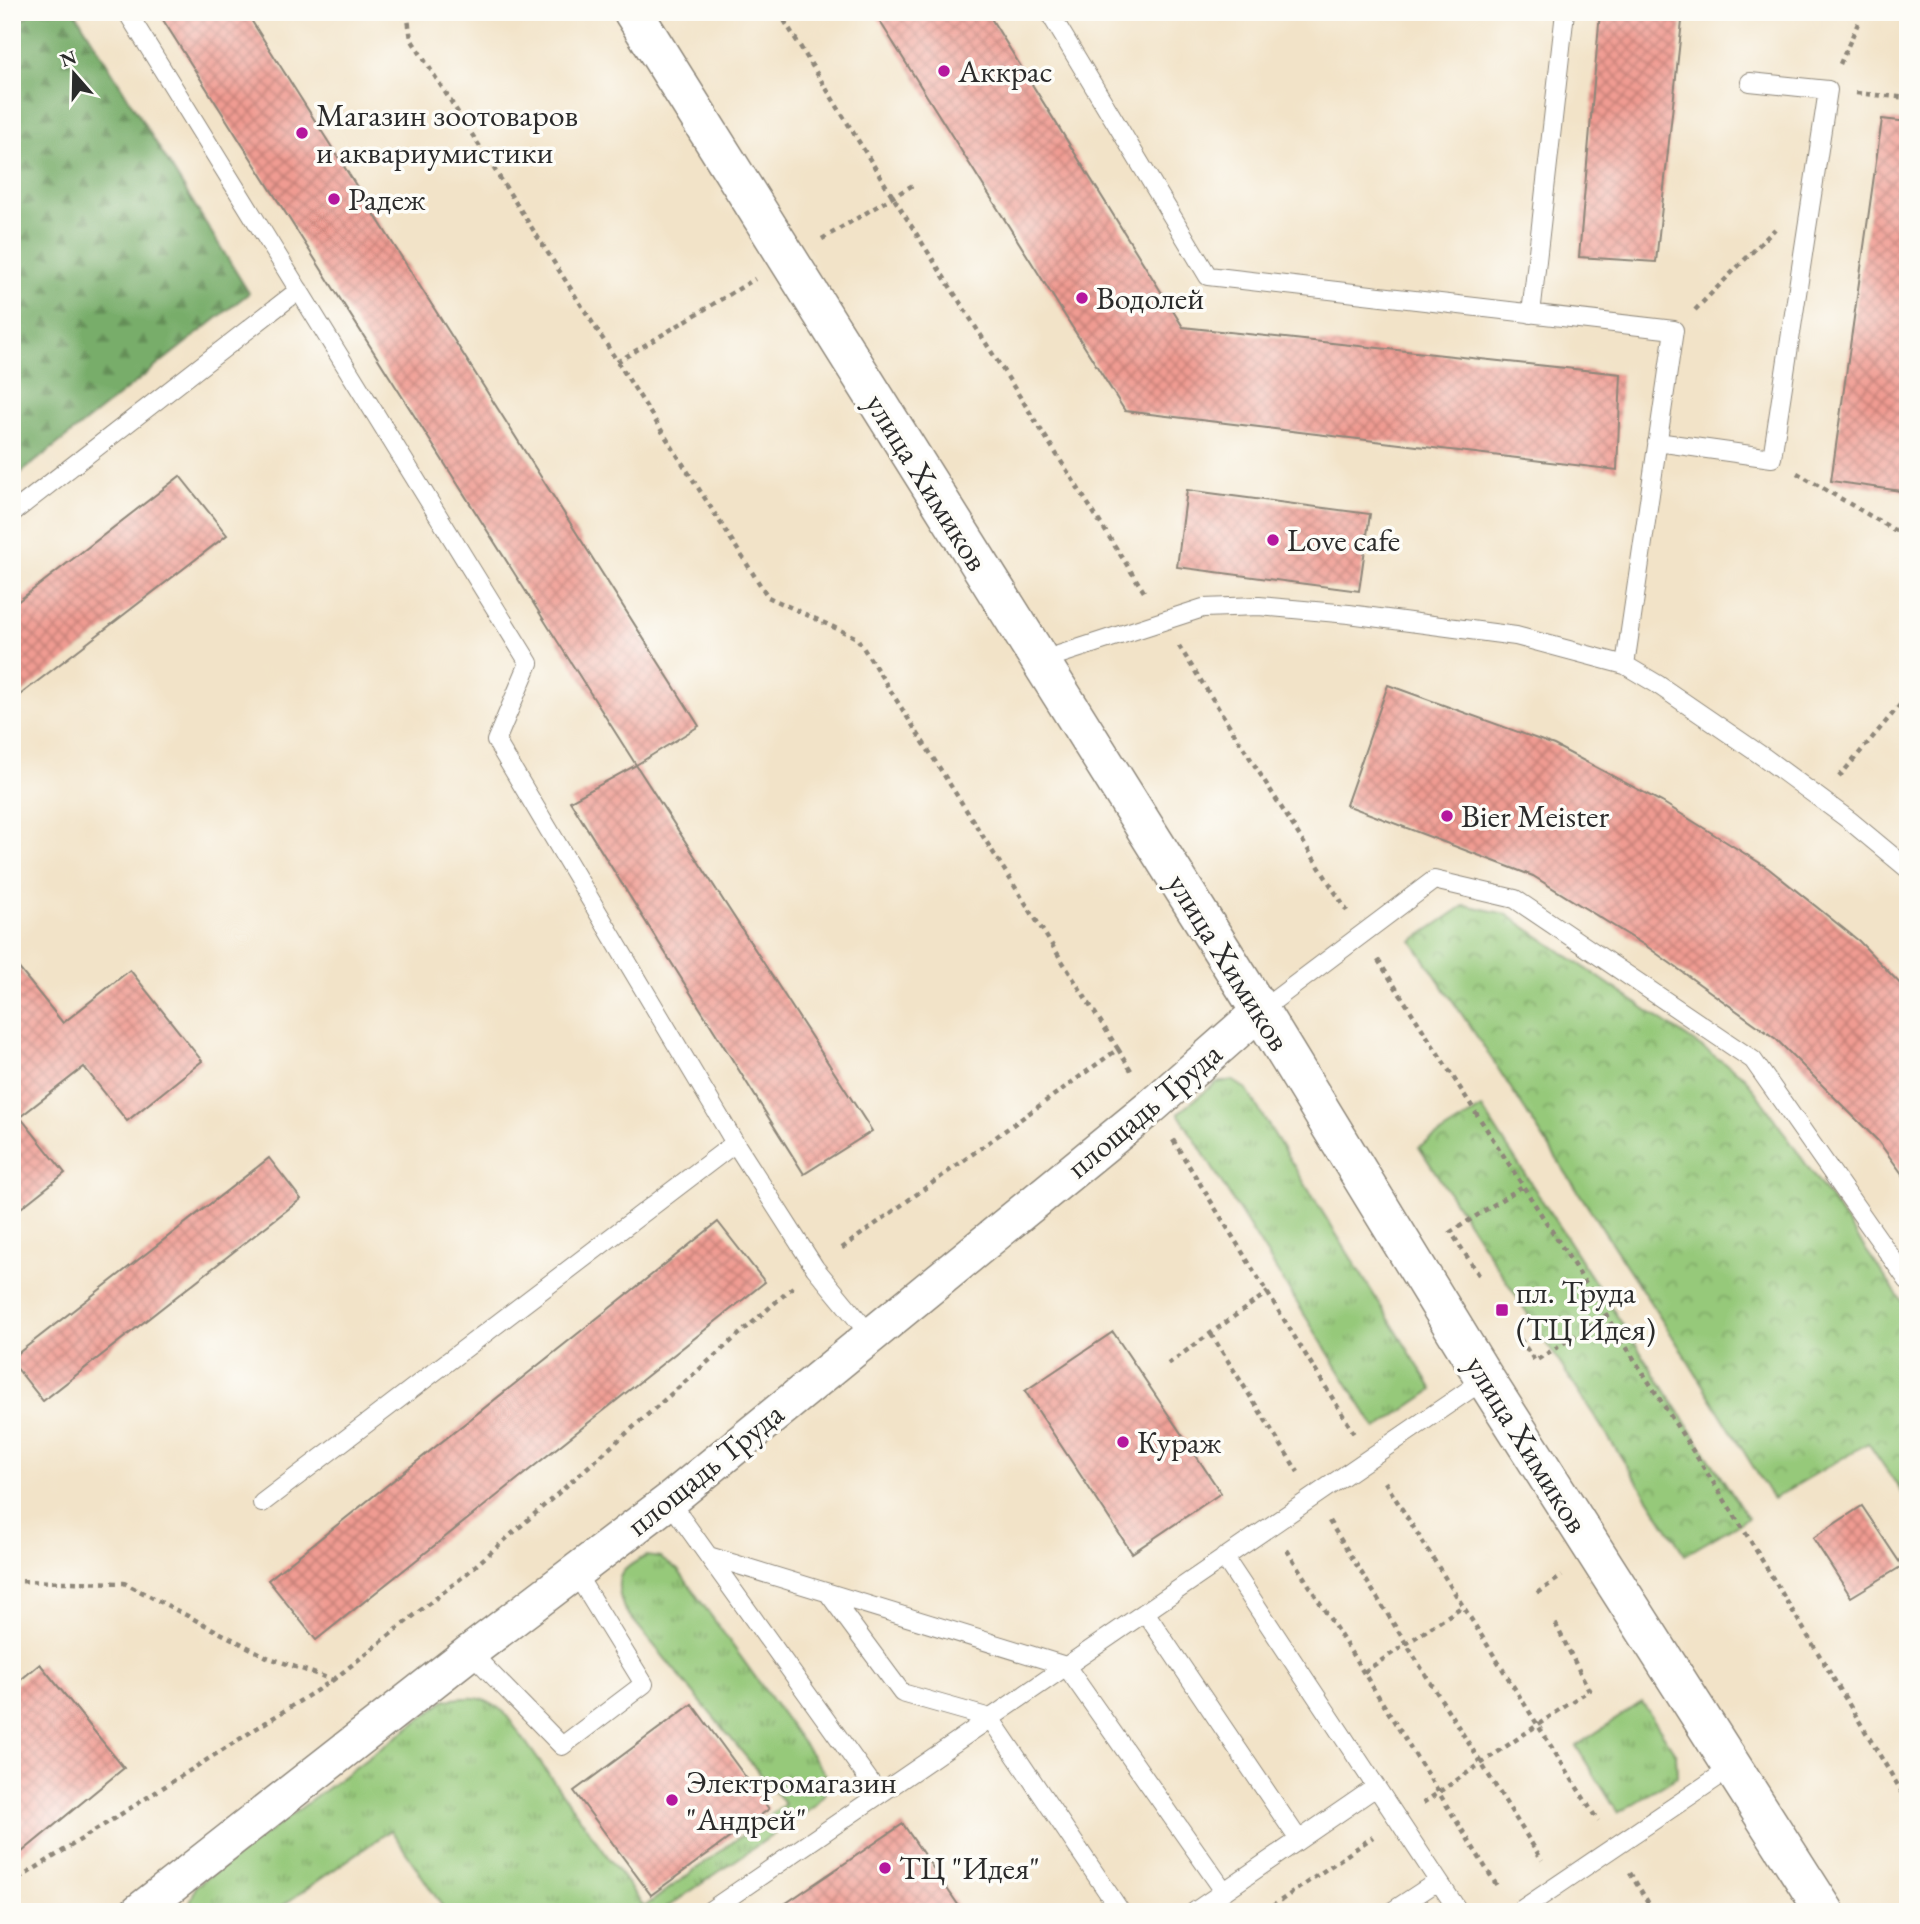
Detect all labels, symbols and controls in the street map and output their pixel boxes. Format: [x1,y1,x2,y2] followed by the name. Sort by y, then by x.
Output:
[38,38,108,108] north arrow
[57,44,80,73] text: N
[957,50,1053,92] place label: Аккрас
[936,63,952,79] marker: Аккрас
[316,94,578,173] place label: Магазин зоотоваров и аквариумистики
[294,125,310,141] marker: Магазин зоотоваров и аквариумистики
[348,178,426,220] place label: Радеж
[326,191,342,207] marker: Радеж
[1096,277,1204,319] place label: Водолей
[1074,290,1090,306] marker: Водолей
[856,385,998,579] street label: улица Химиков
[1287,519,1400,561] place label: Love cafe
[1265,532,1281,548] marker: Love cafe
[1461,795,1610,837] place label: Bier Meister
[1439,808,1455,824] marker: Bier Meister
[1158,865,1300,1059] street label: улица Химиков
[1057,1032,1231,1187] street label: площадь Труда
[1516,1271,1656,1350] place label: пл. Труда (ТЦ Идея)
[1494,1302,1510,1318] marker: пл. Труда (ТЦ Идея)
[1456,1347,1598,1541] street label: улица Химиков
[618,1393,792,1545] street label: площадь Труда
[1137,1421,1222,1463] place label: Кураж
[1115,1434,1131,1450] marker: Кураж
[686,1761,897,1840] place label: Электромагазин "Андрей"
[664,1792,680,1808] marker: Электромагазин "Андрей"
[899,1847,1040,1889] place label: ТЦ "Идея"
[877,1860,893,1876] marker: ТЦ "Идея"

